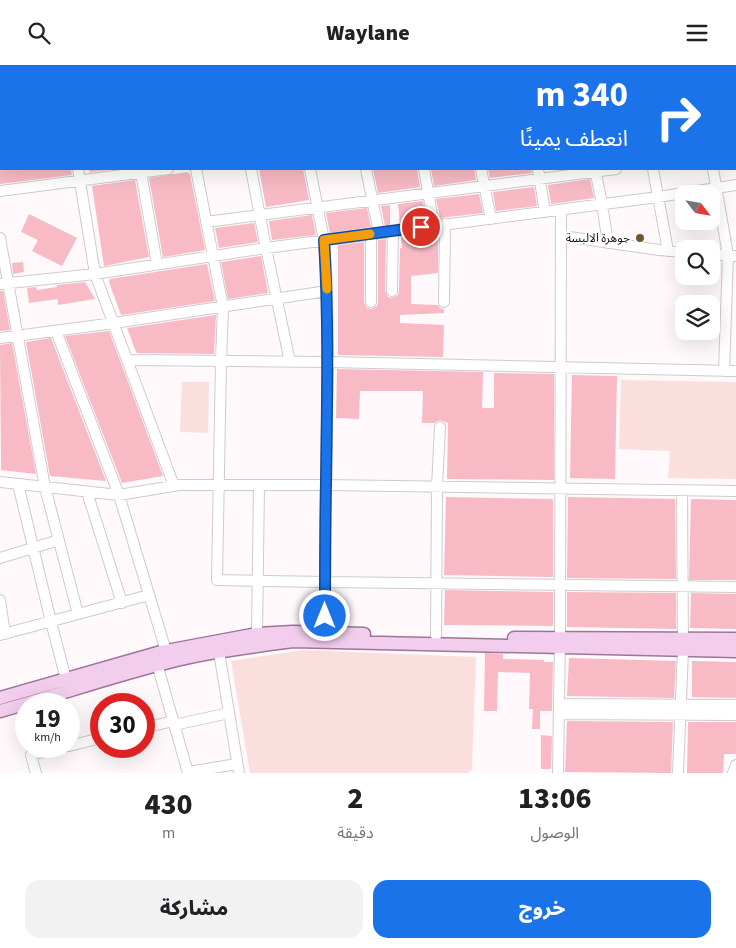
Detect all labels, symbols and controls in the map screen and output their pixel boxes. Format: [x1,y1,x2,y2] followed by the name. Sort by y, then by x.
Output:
[326,17,410,49] text: Waylane
[25,19,53,47] icon: search
[683,19,711,47] icon: menu
[536,70,628,120] text: 340 m
[646,85,711,150] icon: right
[520,123,628,155] text: انعطف يمينًا
[675,185,720,230] north arrow
[675,185,720,340] map controls
[400,206,442,248] pin
[407,213,435,241] icon: arrive
[566,230,630,247] place label: جوهرة الالبسة
[634,232,646,244] marker: جوهرة الالبسة
[675,240,720,285] button: search
[675,295,720,340] button: layers
[298,589,350,641] position arrow
[90,693,155,758] speed limit sign: 30
[34,701,61,737] text: 19
[34,729,61,746] text: km/h
[347,777,363,820] text: 2
[518,777,591,820] text: 13:06
[145,783,193,826] text: 430
[162,822,175,844] text: m
[337,822,374,844] text: دقيقة
[530,822,579,844] text: الوصول
[25,880,363,938] button: مشاركة
[373,880,711,938] button: خروج

